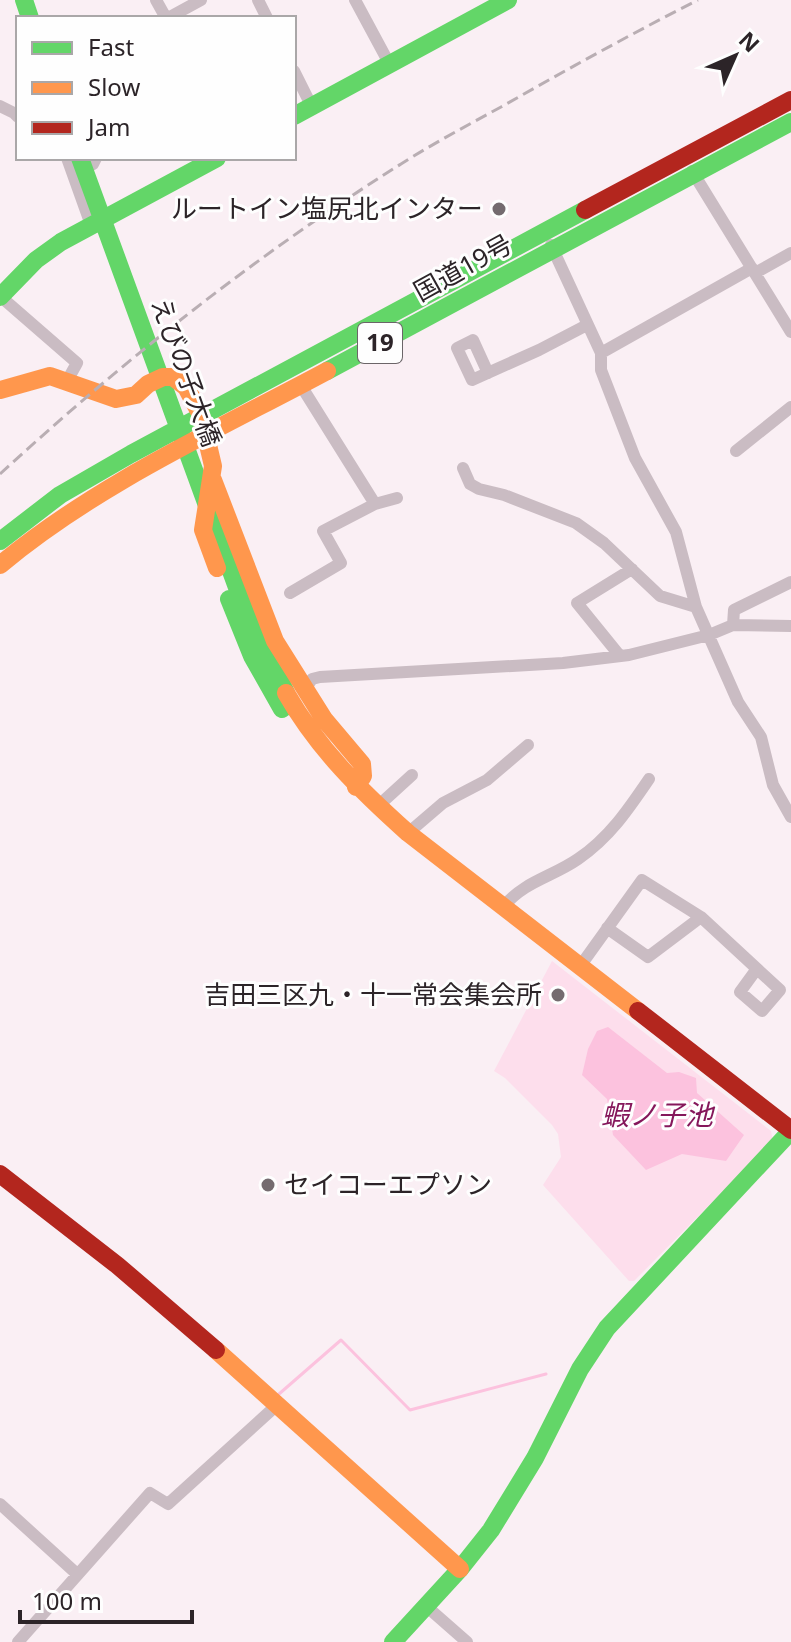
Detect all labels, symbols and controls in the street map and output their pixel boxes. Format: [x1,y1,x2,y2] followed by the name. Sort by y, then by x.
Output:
[16,16,296,160] legend
[695,16,775,96] north arrow
[733,24,767,58] text: N
[88,30,134,63] text: Fast
[88,70,140,103] text: Slow
[86,110,130,143] text: Jam
[171,190,483,226] place label: ルートイン塩尻北インター
[490,200,508,218] marker: ルートイン塩尻北インター
[407,225,518,309] street label: 国道19号
[143,292,231,451] street label: えびの子大橋
[358,323,402,363] road number: 19
[204,976,542,1012] place label: 吉田三区九・十一常会集会所
[549,986,567,1004] marker: 吉田三区九・十一常会集会所
[601,1095,716,1133] water label: 蝦ノ子池
[284,1166,492,1202] place label: セイコーエプソン
[259,1176,277,1194] marker: セイコーエプソン
[20,1574,192,1624] scale bar
[32,1584,102,1617] text: 100 m

